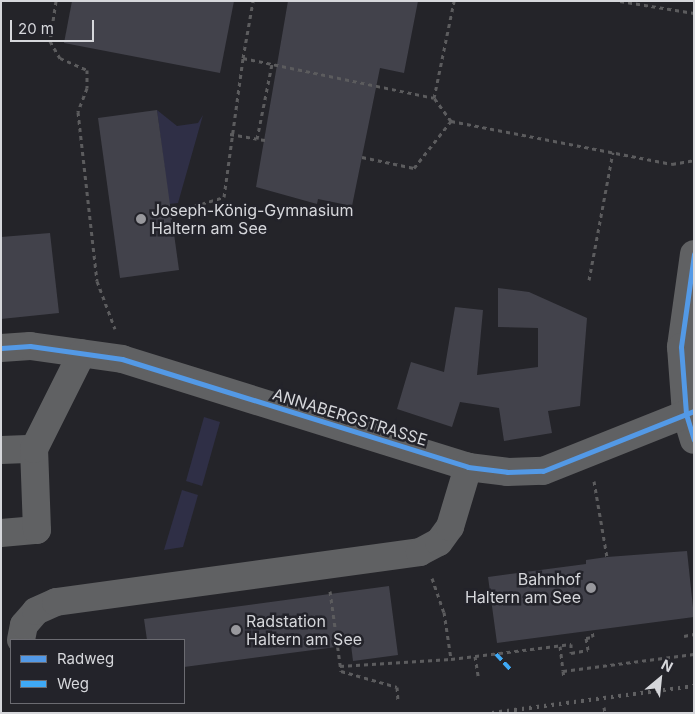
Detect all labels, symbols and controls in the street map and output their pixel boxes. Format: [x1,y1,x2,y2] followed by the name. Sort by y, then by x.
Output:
[12,10,96,42] scale bar
[18,19,54,38] text: 20 m
[151,200,354,238] place label: Joseph-König-Gymnasium Haltern am See
[135,213,147,225] marker: Joseph-König-Gymnasium Haltern am See
[270,384,430,450] street label: ANNABERGSTRASSE
[465,569,581,607] place label: Bahnhof Haltern am See
[585,582,597,594] marker: Bahnhof Haltern am See
[246,611,362,649] place label: Radstation Haltern am See
[230,624,242,636] marker: Radstation Haltern am See
[10,639,185,704] legend
[57,649,114,668] text: Radweg
[635,654,685,704] north arrow
[659,655,676,675] text: N
[57,674,89,693] text: Weg

